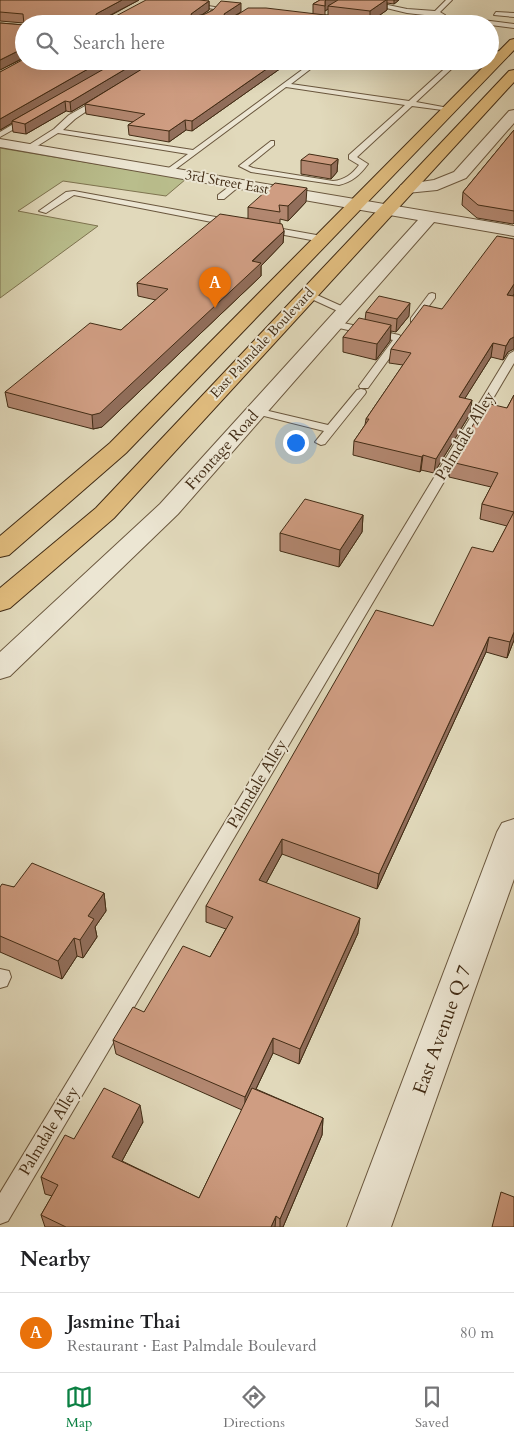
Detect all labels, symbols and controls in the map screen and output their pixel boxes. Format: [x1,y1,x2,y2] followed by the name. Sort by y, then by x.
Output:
[15,15,499,70] search box
[33,29,61,57] icon: search
[73,30,165,56] text: Search here
[184,165,271,199] street label: 3rd Street East
[199,267,231,308] pin: A
[206,283,319,402] street label: East Palmdale Boulevard
[430,387,501,485] street label: Palmdale Alley
[180,405,264,495] street label: Frontage Road
[283,430,309,456] your location
[222,735,293,833] street label: Palmdale Alley
[407,962,477,1098] street label: East Avenue Q 7
[14,1082,85,1180] street label: Palmdale Alley
[20,1245,91,1274] text: Nearby
[67,1309,181,1335] text: Jasmine Thai
[30,1322,42,1344] text: A
[460,1322,494,1344] text: 80 m
[67,1335,317,1357] text: Restaurant · East Palmdale Boulevard
[65,1383,93,1432] tab: Map
[223,1383,285,1432] tab: Directions
[415,1383,449,1432] tab: Saved

